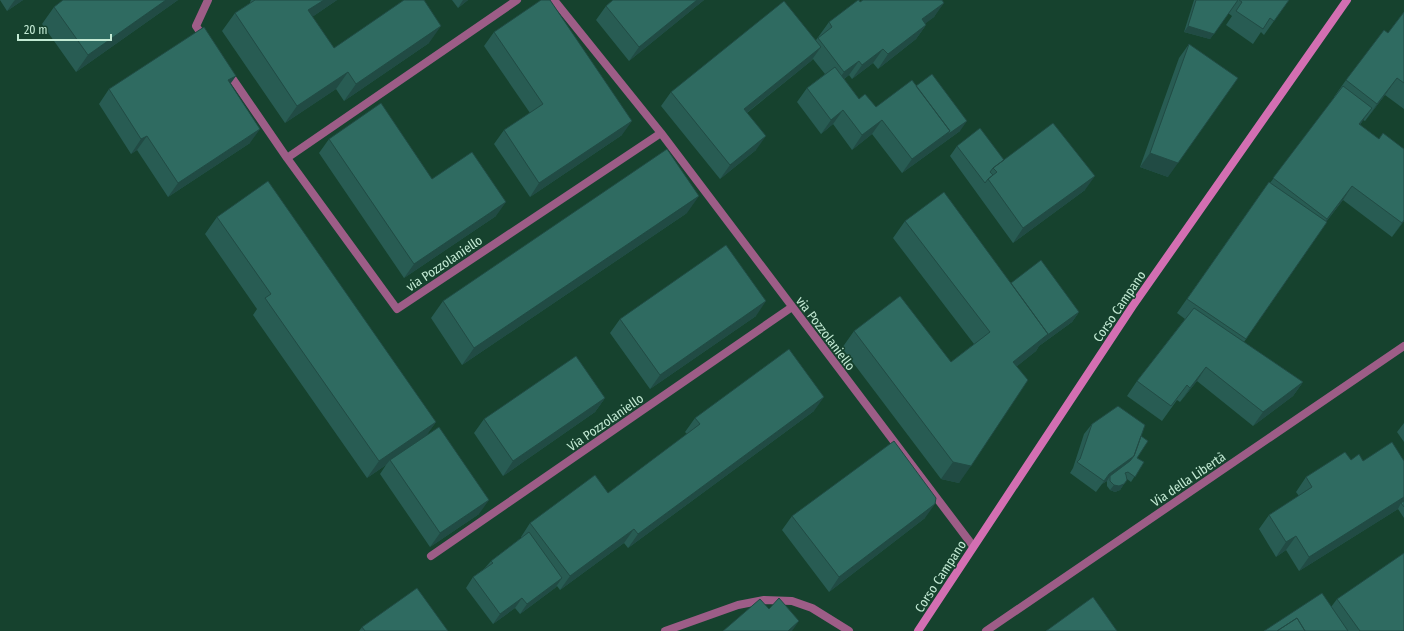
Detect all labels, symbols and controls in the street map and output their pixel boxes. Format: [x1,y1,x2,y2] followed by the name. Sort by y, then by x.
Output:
[18,16,111,42] scale bar
[24,23,48,37] text: 20 m
[403,232,485,294] street label: via Pozzolaniello
[1090,268,1149,345] street label: Corso Campano
[793,293,858,373] street label: via Pozzolaniello
[564,391,646,454] street label: Via Pozzolaniello
[1148,449,1228,510] street label: Via della Libertà
[912,537,969,615] street label: Corso Campano

